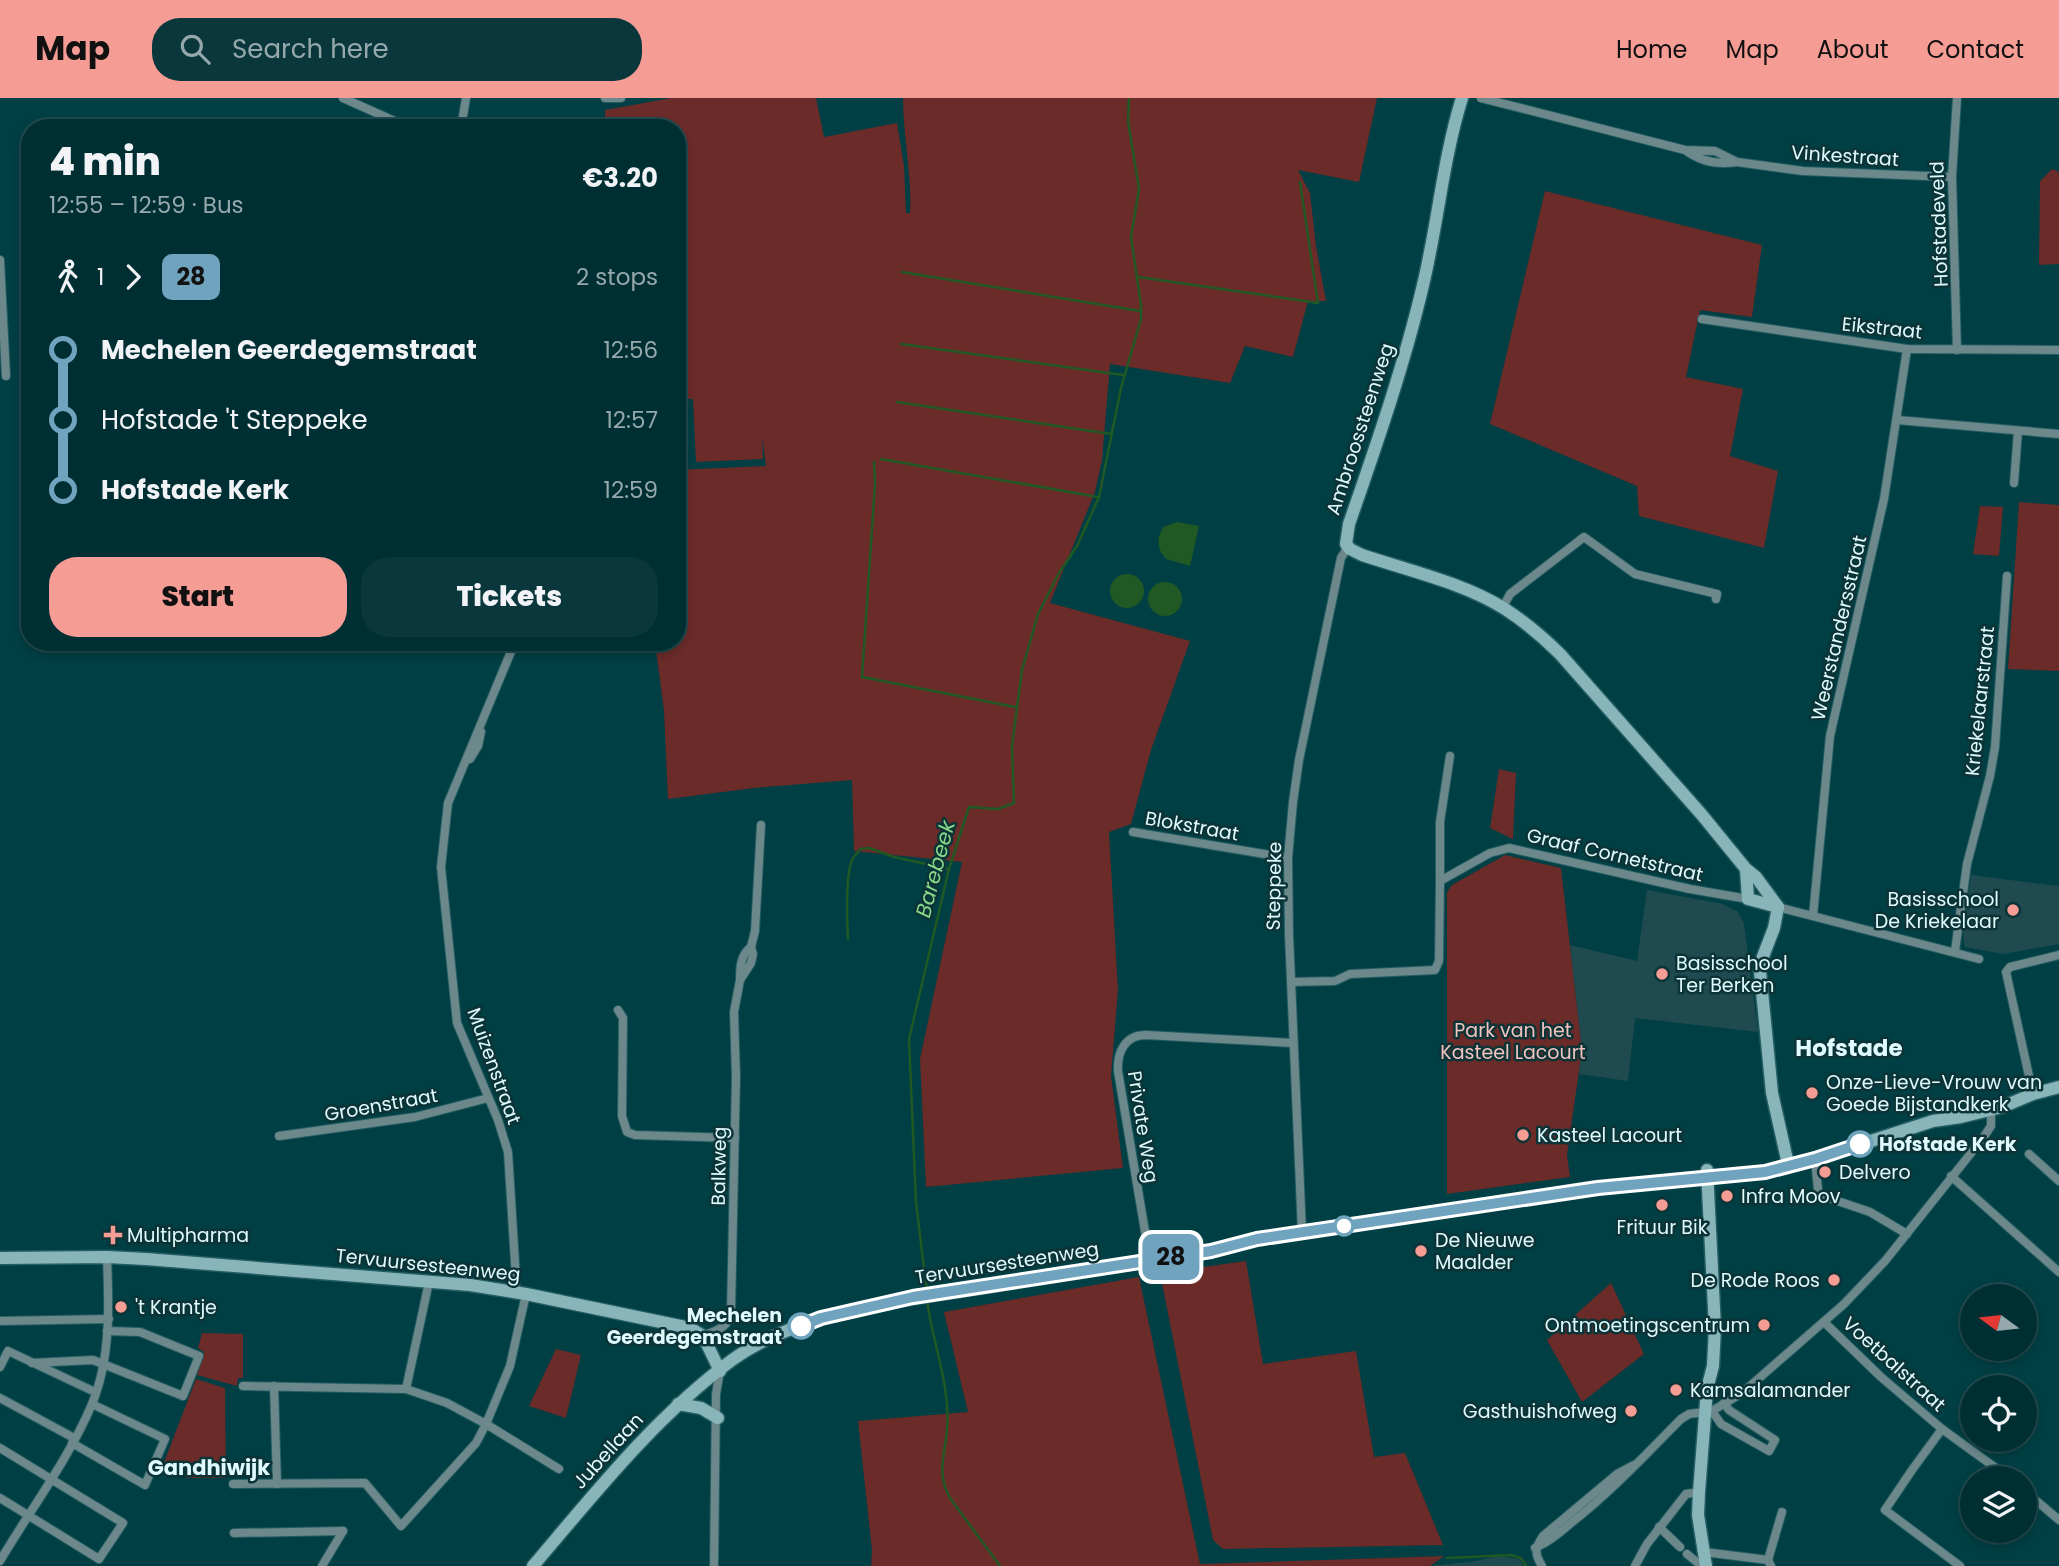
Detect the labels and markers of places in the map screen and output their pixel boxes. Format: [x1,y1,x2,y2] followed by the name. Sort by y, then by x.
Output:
[1875,886,1999,935] place label: Basisschool De Kriekelaar
[2005,902,2021,918] marker: Basisschool De Kriekelaar
[1676,950,1788,999] place label: Basisschool Ter Berken
[1654,966,1670,982] marker: Basisschool Ter Berken
[1826,1069,2042,1118] place label: Onze-Lieve-Vrouw van Goede Bijstandkerk
[1804,1085,1820,1101] marker: Onze-Lieve-Vrouw van Goede Bijstandkerk
[1537,1122,1682,1149] place label: Kasteel Lacourt
[1515,1127,1531,1143] marker: Kasteel Lacourt
[1847,1131,1873,1157] marker: Hofstade Kerk
[1879,1131,2017,1158] place label: Hofstade Kerk
[1839,1159,1911,1186] place label: Delvero
[1817,1164,1833,1180] marker: Delvero
[1741,1183,1841,1210] place label: Infra Moov
[1719,1188,1735,1204] marker: Infra Moov
[1654,1197,1670,1213] marker: Frituur Bik
[1617,1214,1708,1241] place label: Frituur Bik
[1334,1216,1354,1236] unlabelled marker
[127,1222,249,1249] place label: Multipharma
[105,1227,121,1243] marker: Multipharma
[1435,1227,1535,1276] place label: De Nieuwe Maalder
[1413,1243,1429,1259] marker: De Nieuwe Maalder
[1691,1267,1820,1294] place label: De Rode Roos
[1826,1272,1842,1288] marker: De Rode Roos
[135,1294,217,1321] place label: 't Krantje
[113,1299,129,1315] marker: 't Krantje
[607,1302,782,1351] place label: Mechelen Geerdegemstraat
[1545,1312,1750,1339] place label: Ontmoetingscentrum
[788,1313,814,1339] marker: Mechelen Geerdegemstraat
[1756,1317,1772,1333] marker: Ontmoetingscentrum
[1690,1377,1850,1404] place label: Kamsalamander
[1668,1382,1684,1398] marker: Kamsalamander
[1463,1398,1617,1425] place label: Gasthuishofweg
[1623,1403,1639,1419] marker: Gasthuishofweg

